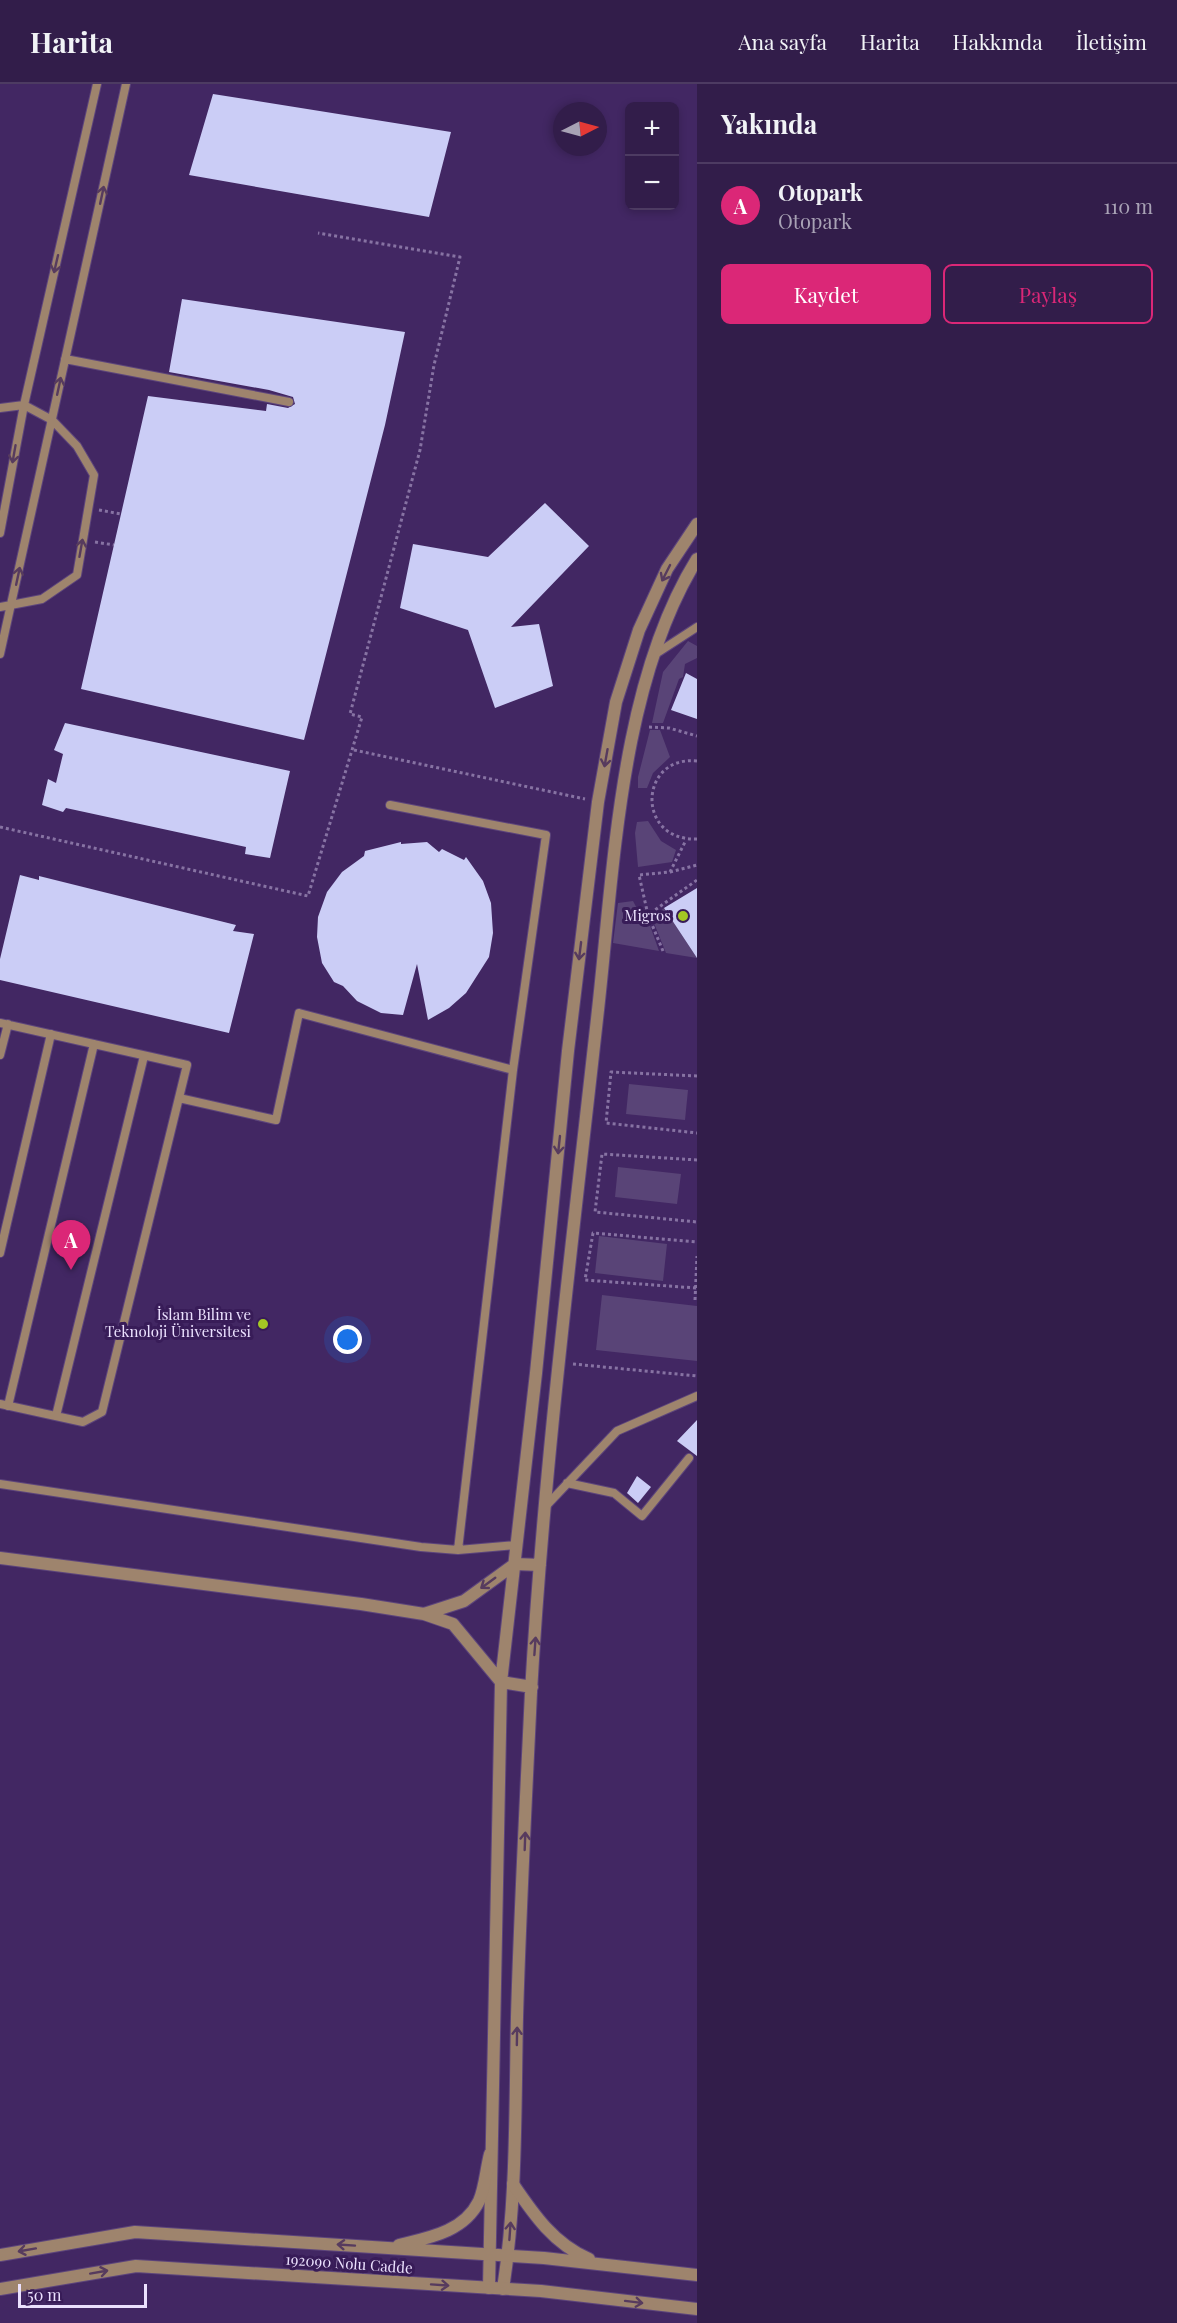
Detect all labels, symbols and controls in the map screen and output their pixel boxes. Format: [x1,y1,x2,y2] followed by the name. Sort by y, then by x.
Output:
[30,23,113,60] text: Harita
[738,27,827,55] text: Ana sayfa
[860,27,920,55] text: Harita
[953,27,1043,55] text: Hakkında
[1076,27,1147,55] text: İletişim
[553,102,607,156] north arrow
[625,102,679,210] map controls
[625,102,679,156] button: +
[721,106,817,141] text: Yakında
[625,156,679,210] button: −
[778,177,863,207] text: Otopark
[96,186,108,205] one-way arrow
[734,192,747,219] text: A
[1103,192,1153,219] text: 110 m
[778,207,852,234] text: Otopark
[49,254,61,273] one-way arrow
[721,264,931,324] button: Kaydet
[943,264,1153,324] button: Paylaş
[54,376,66,395] one-way arrow
[9,444,20,464] one-way arrow
[76,539,87,559] one-way arrow
[660,564,671,582] one-way arrow
[13,567,24,587] one-way arrow
[600,747,611,767] one-way arrow
[624,905,671,925] place label: Migros
[676,909,690,923] marker: Migros
[574,940,585,960] one-way arrow
[553,1134,564,1154] one-way arrow
[52,1220,90,1270] pin: A
[105,1304,252,1341] place label: İslam Bilim ve Teknoloji Üniversitesi
[256,1317,270,1331] marker: İslam Bilim ve Teknoloji Üniversitesi
[333,1325,362,1354] your location
[481,1577,497,1590] one-way arrow
[529,1637,540,1657] one-way arrow
[519,1831,530,1851] one-way arrow
[511,2026,523,2046] one-way arrow
[505,2221,516,2241] one-way arrow
[336,2240,356,2251] one-way arrow
[17,2245,37,2256] one-way arrow
[285,2249,413,2277] street label: 192090 Nolu Cadde
[89,2267,108,2278] one-way arrow
[430,2279,449,2290] one-way arrow
[18,2281,147,2308] scale bar
[27,2284,61,2305] text: 50 m
[624,2297,644,2308] one-way arrow

